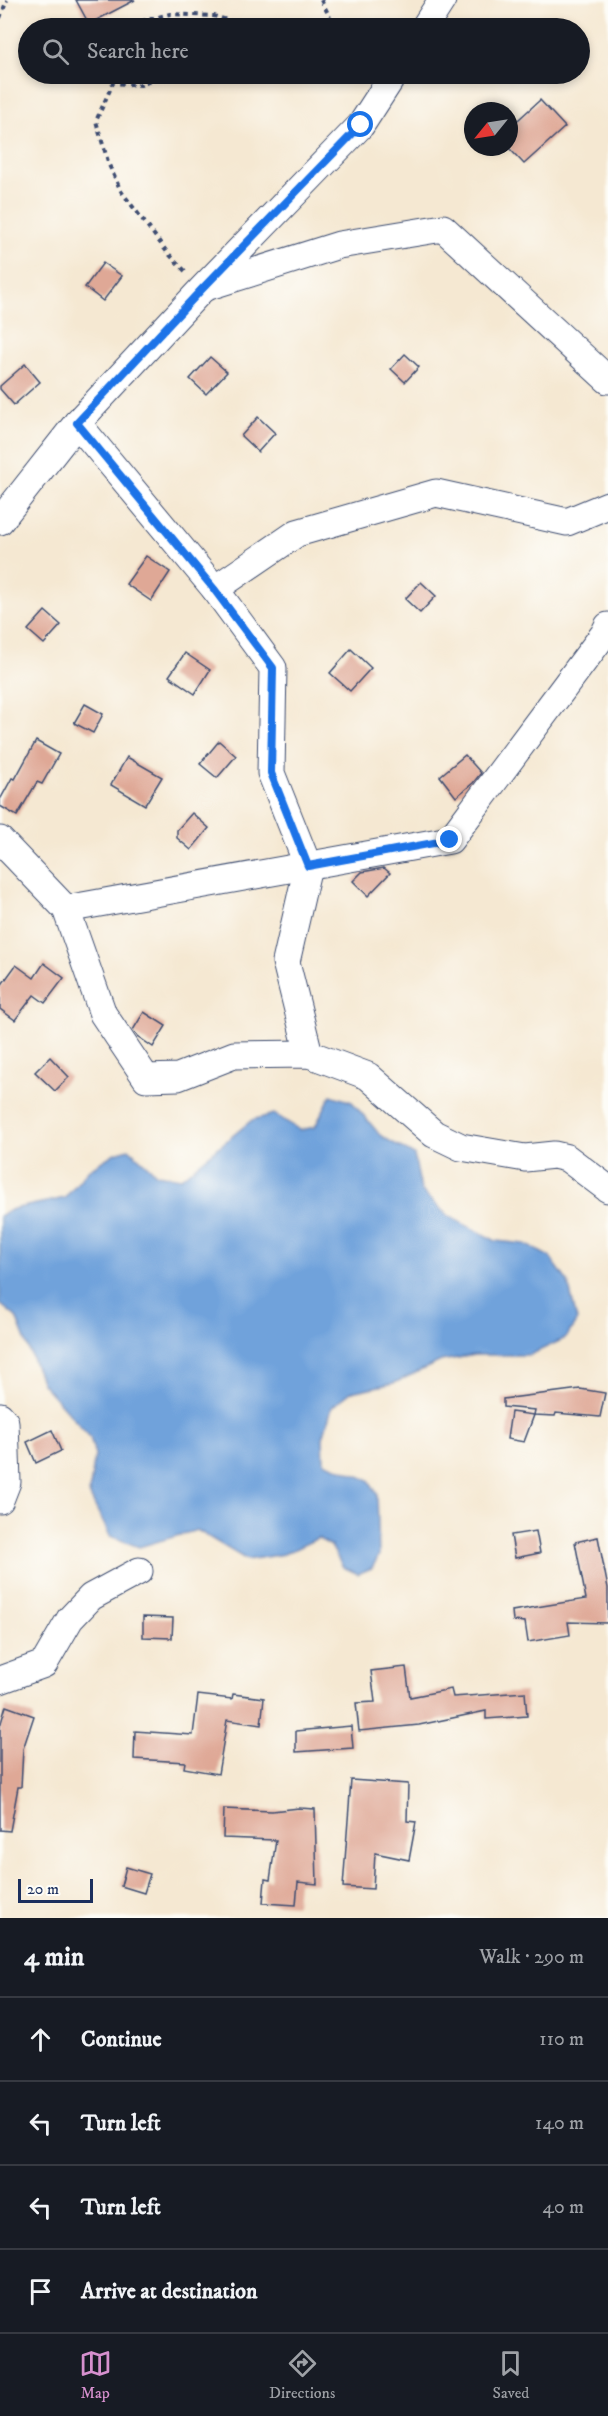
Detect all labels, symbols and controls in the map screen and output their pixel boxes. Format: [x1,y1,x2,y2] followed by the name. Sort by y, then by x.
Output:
[18,18,590,84] search box
[39,35,72,68] icon: search
[87,38,189,65] text: Search here
[464,102,518,156] north arrow
[347,111,373,137] route start
[436,826,462,852] route end
[18,1876,93,1904] scale bar
[27,1879,59,1899] text: 20 m
[24,1941,84,1974] text: 4 min
[479,1945,584,1970] text: Walk · 290 m
[24,2023,57,2056] icon: ahead
[81,2026,162,2053] text: Continue
[539,2027,584,2052] text: 110 m
[24,2107,57,2140] icon: left
[81,2110,161,2137] text: Turn left
[535,2111,584,2136] text: 140 m
[24,2191,57,2224] icon: left
[81,2194,161,2221] text: Turn left
[542,2195,584,2220] text: 40 m
[24,2275,57,2308] icon: arrive
[81,2278,258,2305] text: Arrive at destination
[79,2347,112,2403] tab: Map
[269,2347,335,2403] tab: Directions
[493,2347,529,2403] tab: Saved

